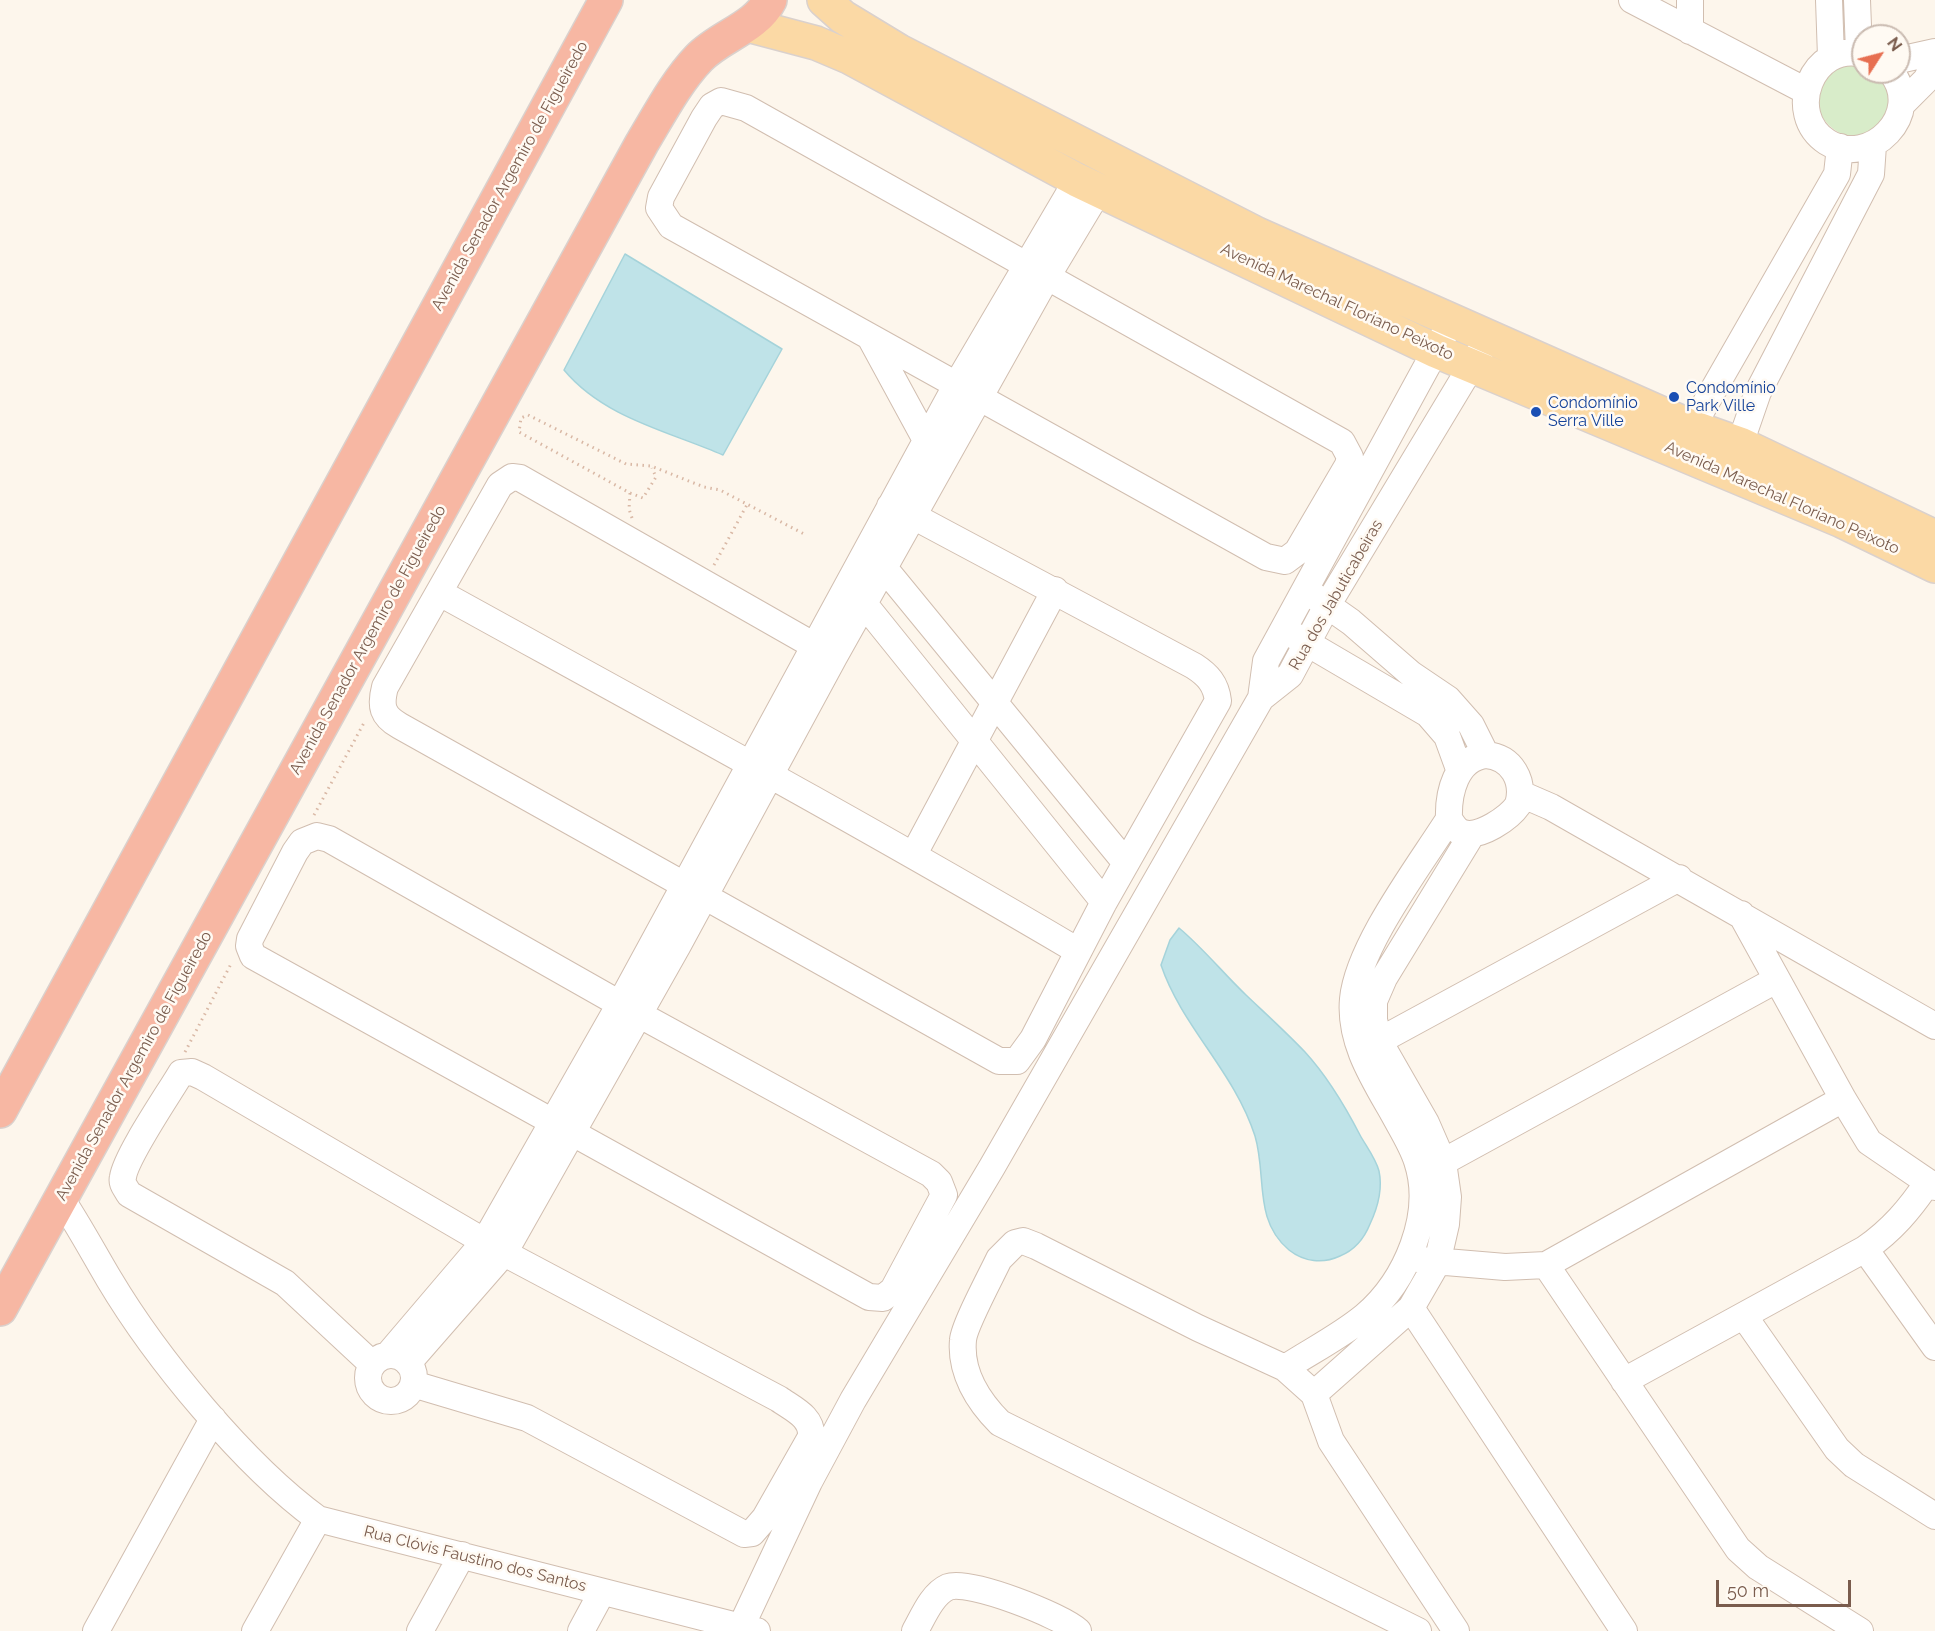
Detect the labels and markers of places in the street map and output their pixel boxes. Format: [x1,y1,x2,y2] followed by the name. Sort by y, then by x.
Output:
[1686,378,1776,416] place label: Condomínio Park Ville
[1667,390,1681,404] marker: Condomínio Park Ville
[1548,393,1638,431] place label: Condomínio Serra Ville
[1529,405,1543,419] marker: Condomínio Serra Ville

